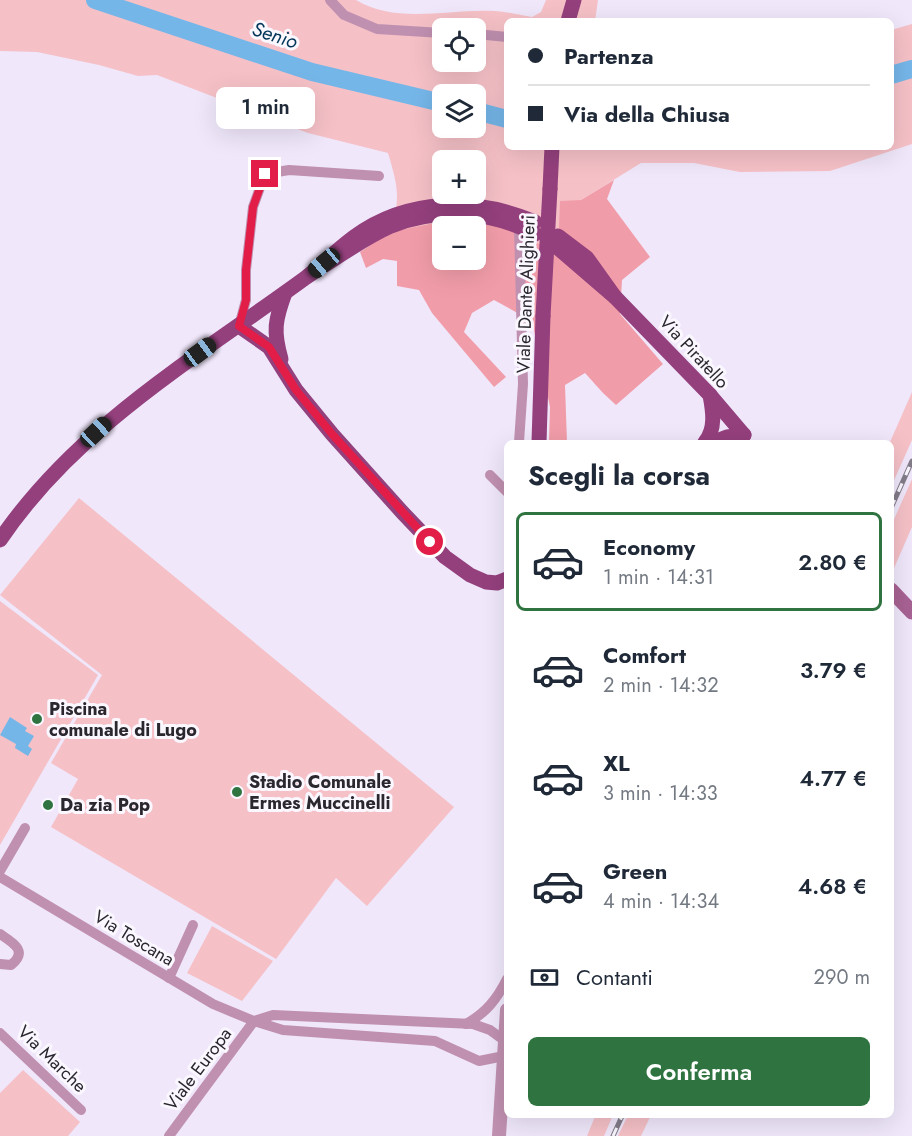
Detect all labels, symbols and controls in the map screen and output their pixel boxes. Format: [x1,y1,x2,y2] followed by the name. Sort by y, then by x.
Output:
[248,15,302,57] water label: Senio
[432,18,486,270] map controls
[432,18,486,72] button: locate
[564,40,654,72] text: Partenza
[432,84,486,138] button: layers
[216,87,314,129] callout: 1 min
[241,93,290,122] text: 1 min
[564,98,730,130] text: Via della Chiusa
[432,150,486,204] button: +
[251,160,278,187] route end
[510,214,542,374] street label: Viale Dante Alighieri
[432,216,486,270] button: −
[304,245,344,281] car
[653,310,735,395] street label: Via Piratello
[180,334,220,370] car
[77,413,115,451] car
[528,456,710,495] text: Scegli la corsa
[416,528,443,555] route start
[603,531,695,563] text: Economy
[531,535,585,589] icon: car
[798,546,867,578] text: 2.80 €
[603,563,714,592] text: 1 min · 14:31
[603,639,686,671] text: Comfort
[531,643,585,697] icon: car
[800,654,867,686] text: 3.79 €
[603,671,719,700] text: 2 min · 14:32
[49,696,197,743] place label: Piscina comunale di Lugo
[30,712,44,726] marker: Piscina comunale di Lugo
[603,747,630,779] text: XL
[531,751,585,805] icon: car
[800,762,867,794] text: 4.77 €
[249,769,391,816] place label: Stadio Comunale Ermes Muccinelli
[603,779,718,808] text: 3 min · 14:33
[230,785,244,799] marker: Stadio Comunale Ermes Muccinelli
[60,792,150,818] place label: Da zia Pop
[41,798,55,812] marker: Da zia Pop
[603,855,667,887] text: Green
[531,859,585,913] icon: car
[798,870,867,902] text: 4.68 €
[603,887,719,916] text: 4 min · 14:34
[89,904,179,972] street label: Via Toscana
[528,961,561,994] icon: cash
[576,961,653,993] text: Contanti
[814,963,870,992] text: 290 m
[12,1019,92,1099] street label: Via Marche
[158,1022,238,1116] street label: Viale Europa
[528,1037,870,1106] button: Conferma

